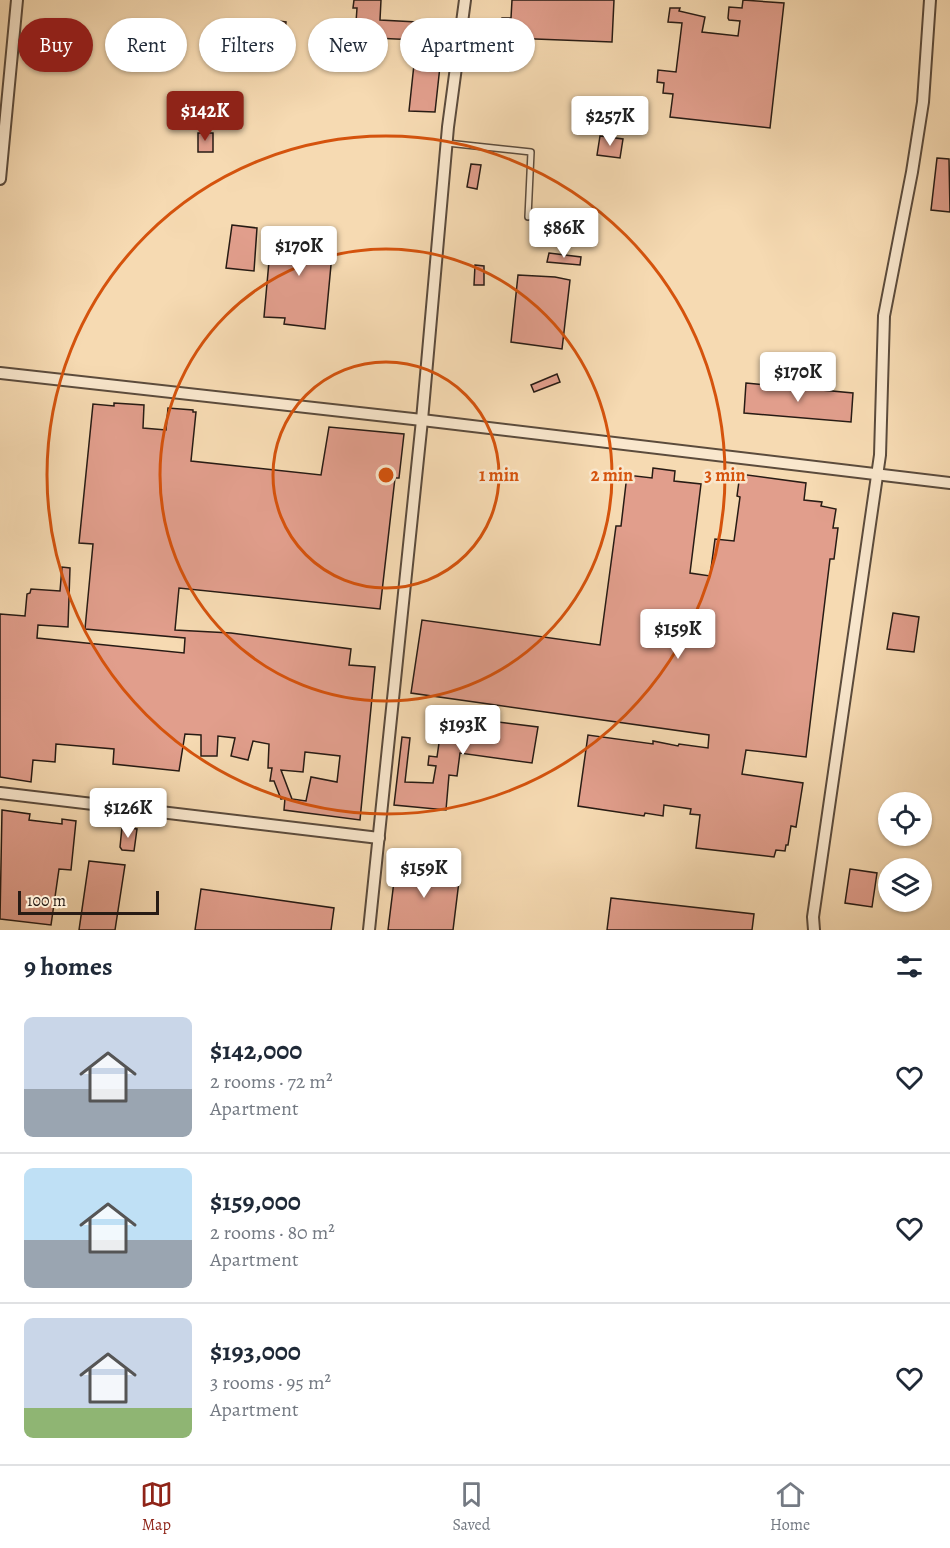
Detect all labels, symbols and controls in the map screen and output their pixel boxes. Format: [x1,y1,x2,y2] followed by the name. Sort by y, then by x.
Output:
[18,18,93,72] chip: Buy
[105,18,187,72] chip: Rent
[199,18,296,72] chip: Filters
[308,18,388,72] chip: New
[400,18,535,72] chip: Apartment
[163,91,247,142] pin: $142K
[568,96,652,147] pin: $257K
[181,97,229,124] text: $142K
[585,102,635,129] text: $257K
[528,208,600,259] pin: $86K
[543,214,585,241] text: $86K
[257,226,341,277] pin: $170K
[275,232,323,259] text: $170K
[756,352,840,403] pin: $170K
[774,358,822,385] text: $170K
[479,463,519,487] text: 1 min
[591,463,633,487] text: 2 min
[704,463,746,487] text: 3 min
[376,465,396,485] centre of rings
[636,609,720,660] pin: $159K
[654,615,702,642] text: $159K
[421,705,505,756] pin: $193K
[439,711,487,738] text: $193K
[86,788,170,839] pin: $126K
[878,792,932,912] map controls
[878,792,932,846] button: locate
[104,794,152,821] text: $126K
[382,848,466,899] pin: $159K
[400,854,448,881] text: $159K
[878,858,932,912] button: layers
[18,888,159,916] scale bar
[27,890,66,912] text: 100 m
[24,949,113,984] text: 9 homes
[893,950,926,983] icon: filters
[210,1033,302,1068] text: $142,000
[72,1041,144,1113] icon: home
[893,1061,926,1094] icon: heart
[210,1068,332,1095] text: 2 rooms · 72 m²
[210,1095,299,1122] text: Apartment
[210,1184,301,1219] text: $159,000
[72,1192,144,1264] icon: home
[893,1212,926,1245] icon: heart
[210,1219,335,1246] text: 2 rooms · 80 m²
[210,1246,299,1273] text: Apartment
[210,1334,301,1369] text: $193,000
[72,1342,144,1414] icon: home
[893,1362,926,1395] icon: heart
[210,1369,331,1396] text: 3 rooms · 95 m²
[210,1396,299,1423] text: Apartment
[140,1478,173,1536] tab: Map
[452,1478,490,1536] tab: Saved
[770,1478,810,1536] tab: Home

